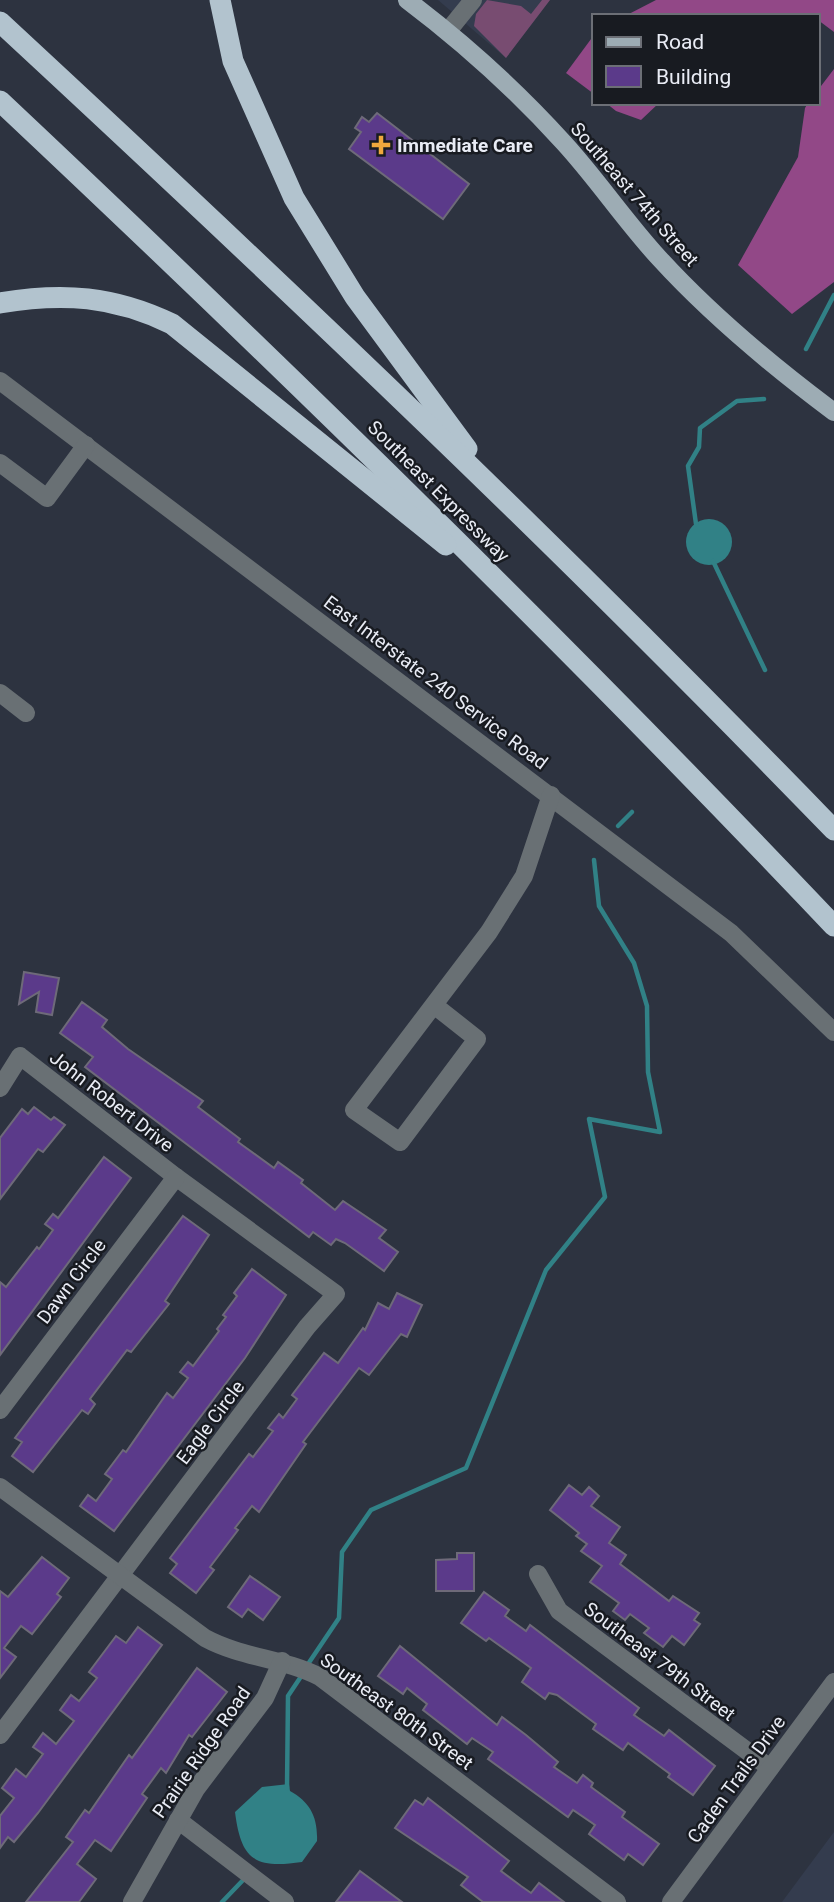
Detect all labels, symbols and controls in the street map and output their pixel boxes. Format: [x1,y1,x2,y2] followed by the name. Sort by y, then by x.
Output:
[592,14,820,105] legend
[656,30,704,54] text: Road
[656,65,731,89] text: Building
[566,118,703,271] street label: Southeast 74th Street
[397,134,533,157] place label: Immediate Care
[371,135,391,155] marker: Immediate Care
[363,416,514,567] street label: Southeast Expressway
[319,591,552,774] street label: East Interstate 240 Service Road
[45,1046,178,1157] street label: John Robert Drive
[32,1234,111,1328] street label: Dawn Circle
[171,1376,249,1469] street label: Eagle Circle
[580,1597,740,1726] street label: Southeast 79th Street
[316,1648,478,1775] street label: Southeast 80th Street
[148,1682,255,1822] street label: Prairie Ridge Road
[682,1711,790,1847] street label: Caden Trails Drive

